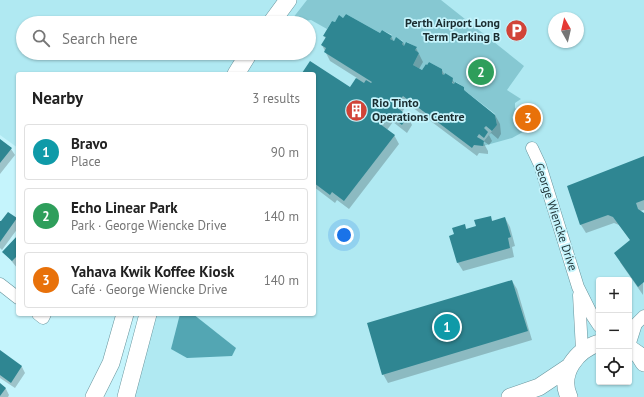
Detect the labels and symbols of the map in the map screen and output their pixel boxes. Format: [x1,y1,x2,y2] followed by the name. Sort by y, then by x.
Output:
[548,12,584,48] north arrow
[405,15,500,44] place label: Perth Airport Long Term Parking B
[503,17,529,43] parking icon: Perth Airport Long Term Parking B
[468,57,494,87] pin: 2
[372,95,465,124] place label: Rio Tinto Operations Centre
[344,97,370,123] building icon: Rio Tinto Operations Centre
[515,103,541,133] pin: 3
[532,161,581,273] street label: George Wiencke Drive
[334,225,354,245] your location
[434,312,460,342] pin: 1

